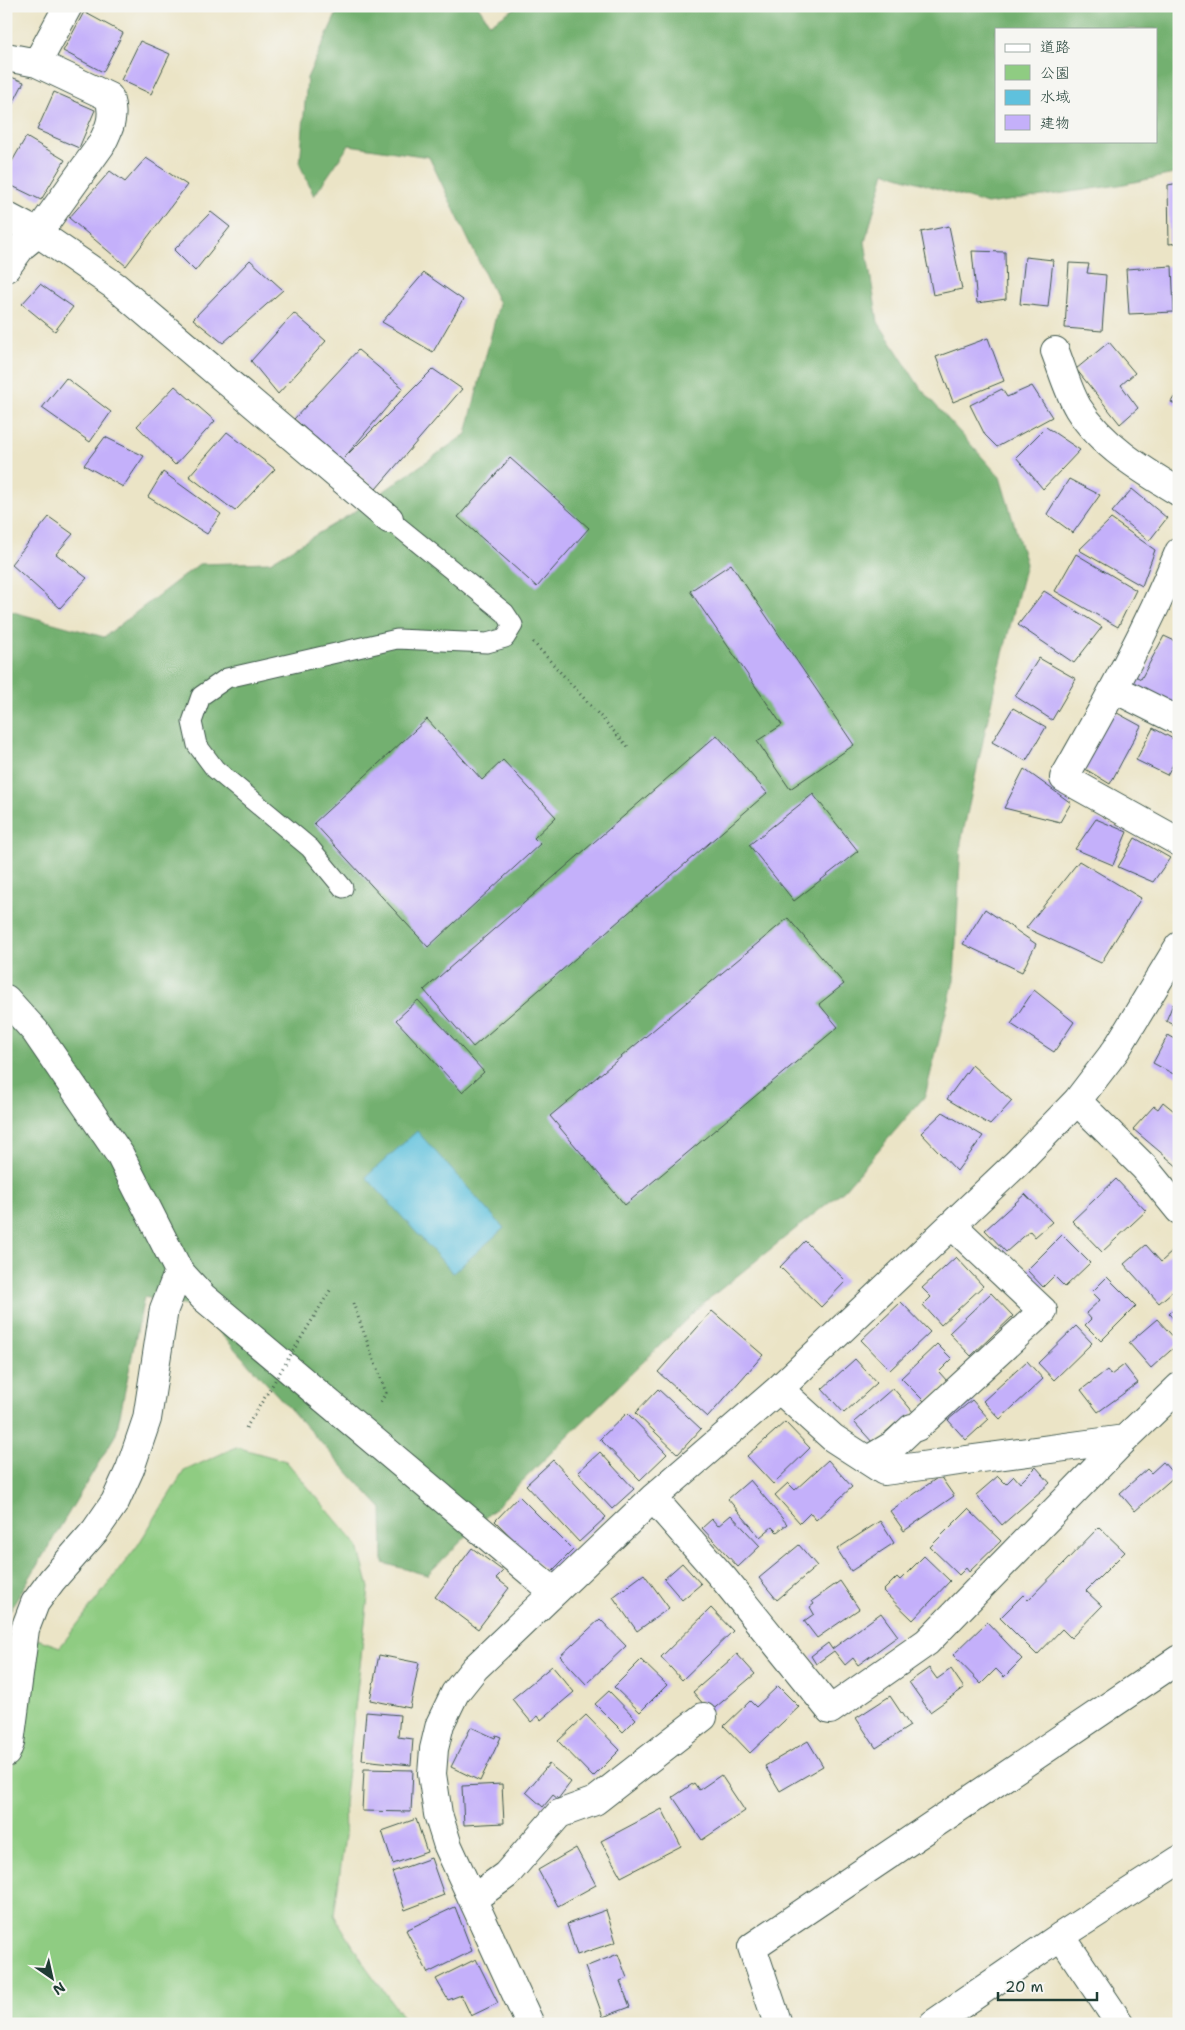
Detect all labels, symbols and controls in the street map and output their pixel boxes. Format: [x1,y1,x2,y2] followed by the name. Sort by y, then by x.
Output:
[995,28,1158,142] legend
[1040,37,1070,57] text: 道路
[1040,63,1070,83] text: 公園
[1040,87,1070,107] text: 水域
[1040,113,1070,133] text: 建物
[28,1952,78,2002] north arrow
[998,1970,1096,2002] scale bar
[1005,1977,1044,1997] text: 20 m
[50,1978,69,1999] text: N

